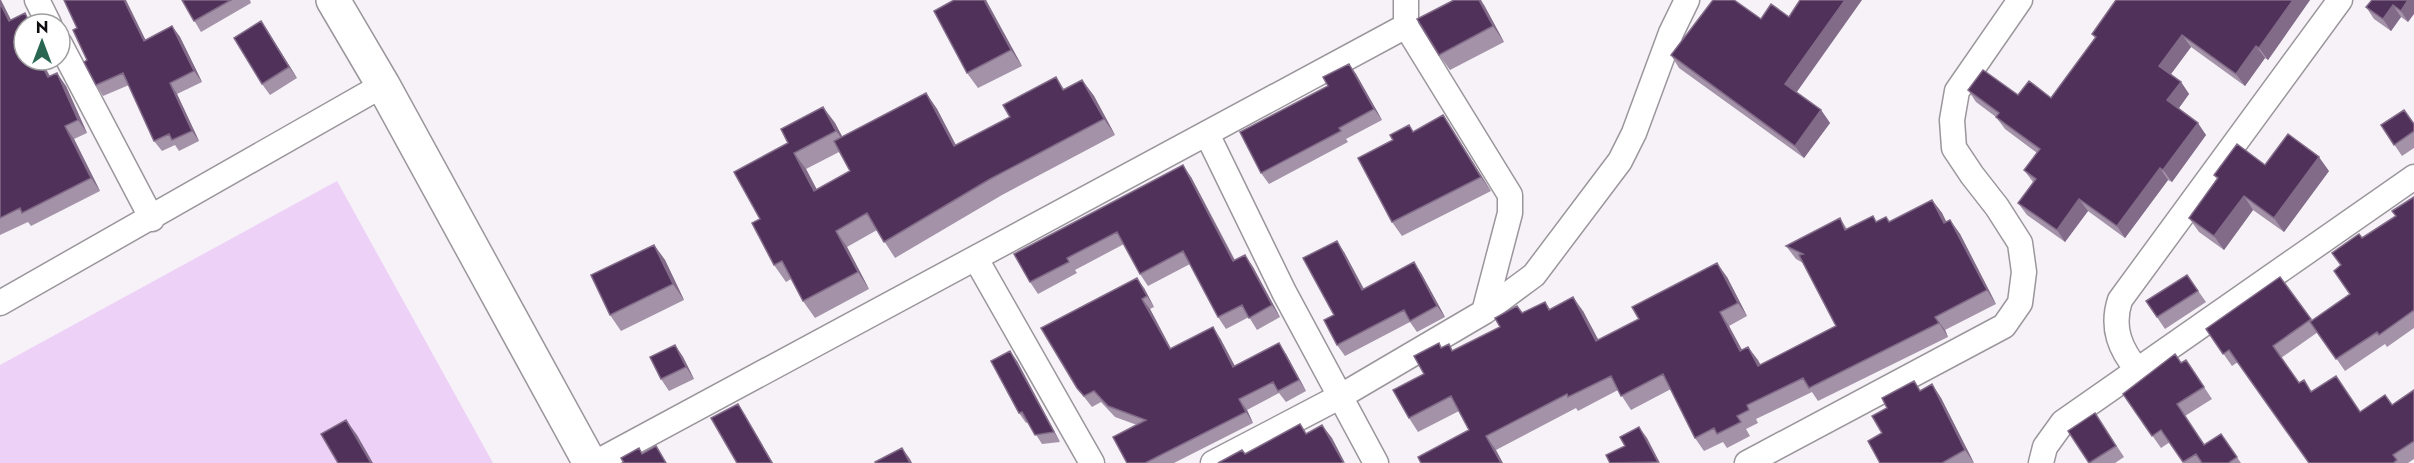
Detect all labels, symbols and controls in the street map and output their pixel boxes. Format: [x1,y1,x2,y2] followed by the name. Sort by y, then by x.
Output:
[12,12,72,72] north arrow
[36,16,48,39] text: N

